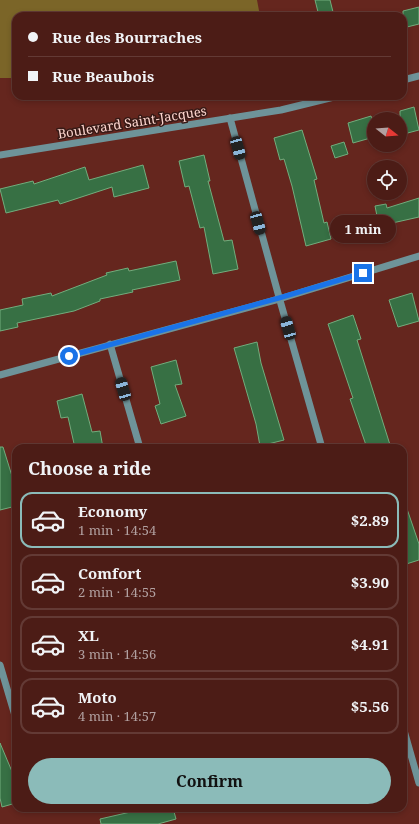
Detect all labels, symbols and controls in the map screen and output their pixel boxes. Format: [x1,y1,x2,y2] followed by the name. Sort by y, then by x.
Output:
[52,27,202,47] text: Rue des Bourraches
[52,66,154,86] text: Rue Beaubois
[56,101,208,143] street label: Boulevard Saint-Jacques
[367,112,407,152] north arrow
[367,112,407,200] map controls
[229,135,247,161] car
[367,160,407,200] button: locate
[249,210,267,236] car
[330,215,396,243] callout: 1 min
[345,220,381,238] text: 1 min
[354,264,372,282] route end
[279,315,297,341] car
[60,347,78,365] route start
[114,376,132,402] car
[28,456,151,480] text: Choose a ride
[78,501,147,521] text: Economy
[30,502,66,538] icon: car
[351,510,389,530] text: $2.89
[78,521,156,539] text: 1 min · 14:54
[78,563,141,583] text: Comfort
[30,564,66,600] icon: car
[351,572,389,592] text: $3.90
[78,583,156,601] text: 2 min · 14:55
[78,625,99,645] text: XL
[30,626,66,662] icon: car
[351,634,389,654] text: $4.91
[78,645,156,663] text: 3 min · 14:56
[78,687,117,707] text: Moto
[30,688,66,724] icon: car
[351,696,389,716] text: $5.56
[78,707,156,725] text: 4 min · 14:57
[28,758,391,804] button: Confirm

